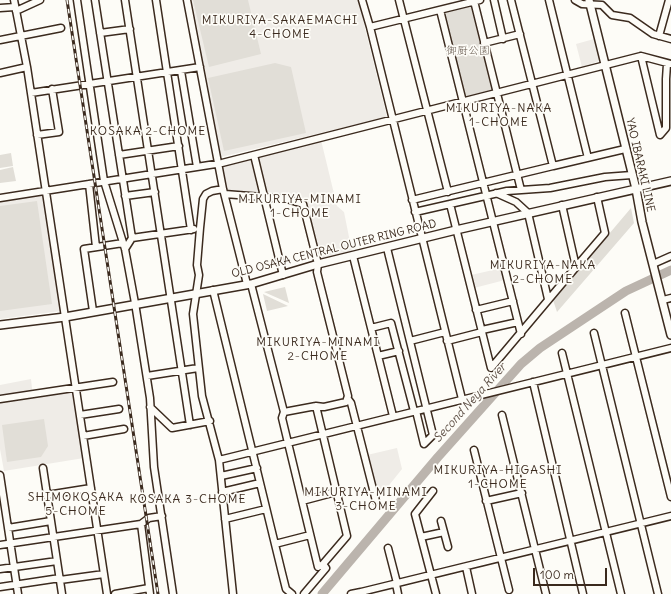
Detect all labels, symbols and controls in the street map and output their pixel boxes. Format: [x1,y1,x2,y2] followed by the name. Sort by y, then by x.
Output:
[202,14,358,42] district label: MIKURIYA-SAKAEMACHI 4-CHOME
[446,44,490,58] park label: 御厨公園
[446,102,552,130] district label: MIKURIYA-NAKA 1-CHOME
[623,117,657,213] street label: YAO IBARAKI LINE
[90,125,206,139] district label: KOSAKA 2-CHOME
[238,193,362,221] district label: MIKURIYA-MINAMI 1-CHOME
[230,217,438,281] street label: OLD OSAKA CENTRAL OUTER RING ROAD
[490,259,596,287] district label: MIKURIYA-NAKA 2-CHOME
[256,336,380,364] district label: MIKURIYA-MINAMI 2-CHOME
[431,360,509,446] water label: Second Neya River
[434,464,562,492] district label: MIKURIYA-HIGASHI 1-CHOME
[304,486,428,514] district label: MIKURIYA-MINAMI 3-CHOME
[28,491,124,519] district label: SHIMOKOSAKA 5-CHOME
[129,493,247,507] district label: KOSAKA 3-CHOME
[535,560,609,586] scale bar
[540,567,574,582] text: 100 m

